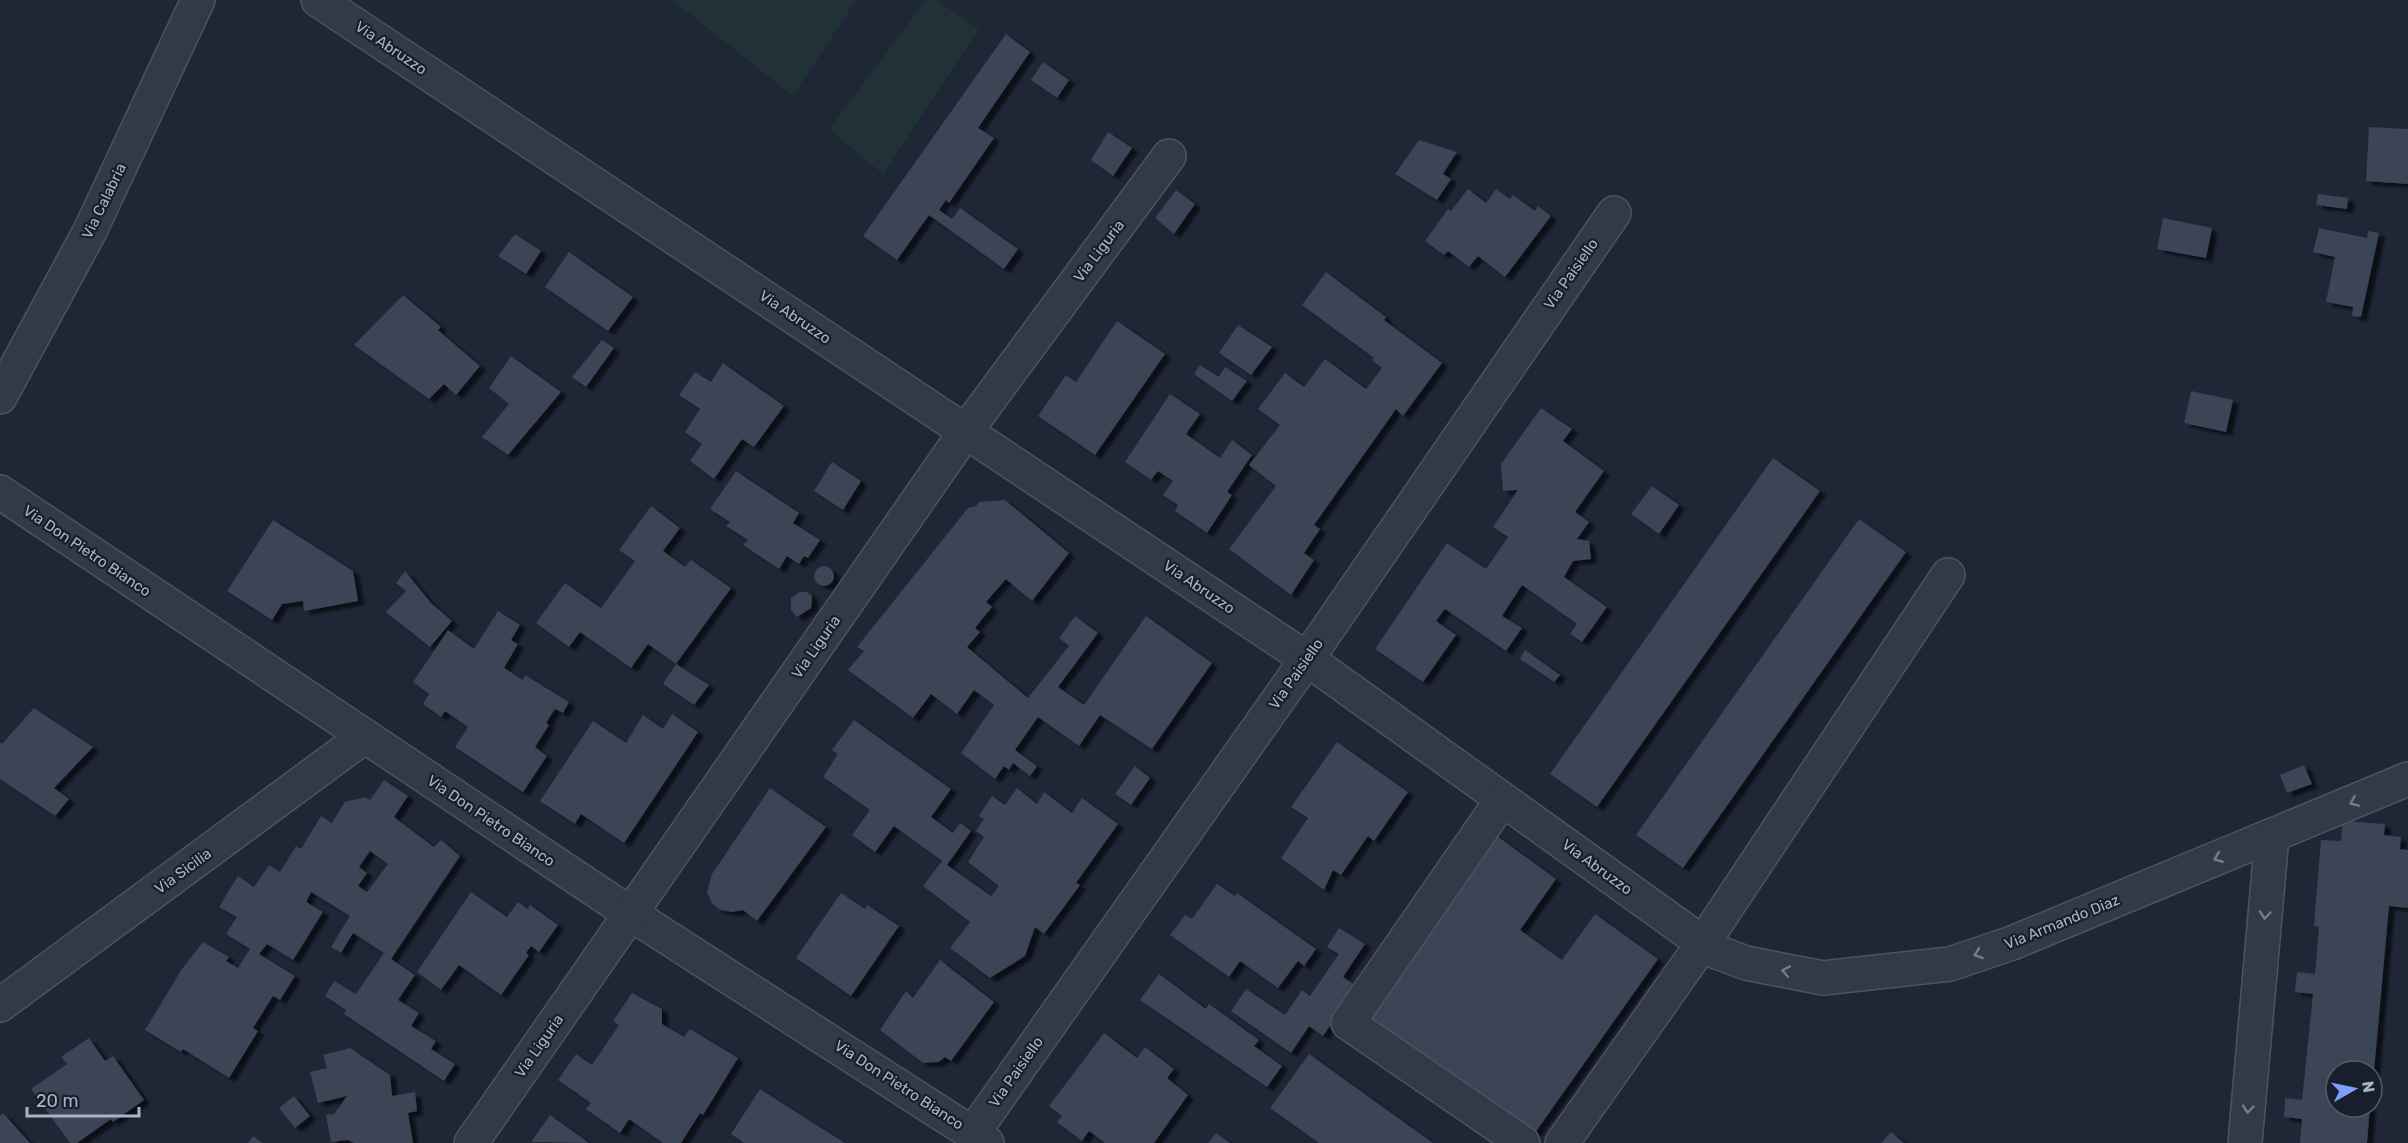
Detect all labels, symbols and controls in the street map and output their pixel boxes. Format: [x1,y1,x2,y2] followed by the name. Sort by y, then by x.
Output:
[352,17,430,79] street label: Via Abruzzo
[78,160,130,242] street label: Via Calabria
[1070,216,1128,286] street label: Via Liguria
[1540,235,1602,313] street label: Via Paisiello
[756,286,834,348] street label: Via Abruzzo
[20,502,154,600] street label: Via Don Pietro Bianco
[1160,556,1238,618] street label: Via Abruzzo
[788,612,844,682] street label: Via Liguria
[1265,635,1327,713] street label: Via Paisiello
[424,772,558,870] street label: Via Don Pietro Bianco
[2349,795,2360,807] one-way arrow
[1558,835,1636,899] street label: Via Abruzzo
[151,844,215,898] street label: Via Sicilia
[2213,851,2224,863] one-way arrow
[2002,891,2123,953] street label: Via Armando Diaz
[2259,911,2272,920] one-way arrow
[1973,947,1984,959] one-way arrow
[1782,966,1791,978] one-way arrow
[511,1011,567,1081] street label: Via Liguria
[985,1033,1047,1111] street label: Via Paisiello
[831,1037,967,1133] street label: Via Don Pietro Bianco
[2324,1059,2384,1119] north arrow
[27,1080,140,1118] scale bar
[2358,1080,2379,1094] text: N
[36,1090,78,1112] text: 20 m
[2242,1105,2255,1114] one-way arrow

